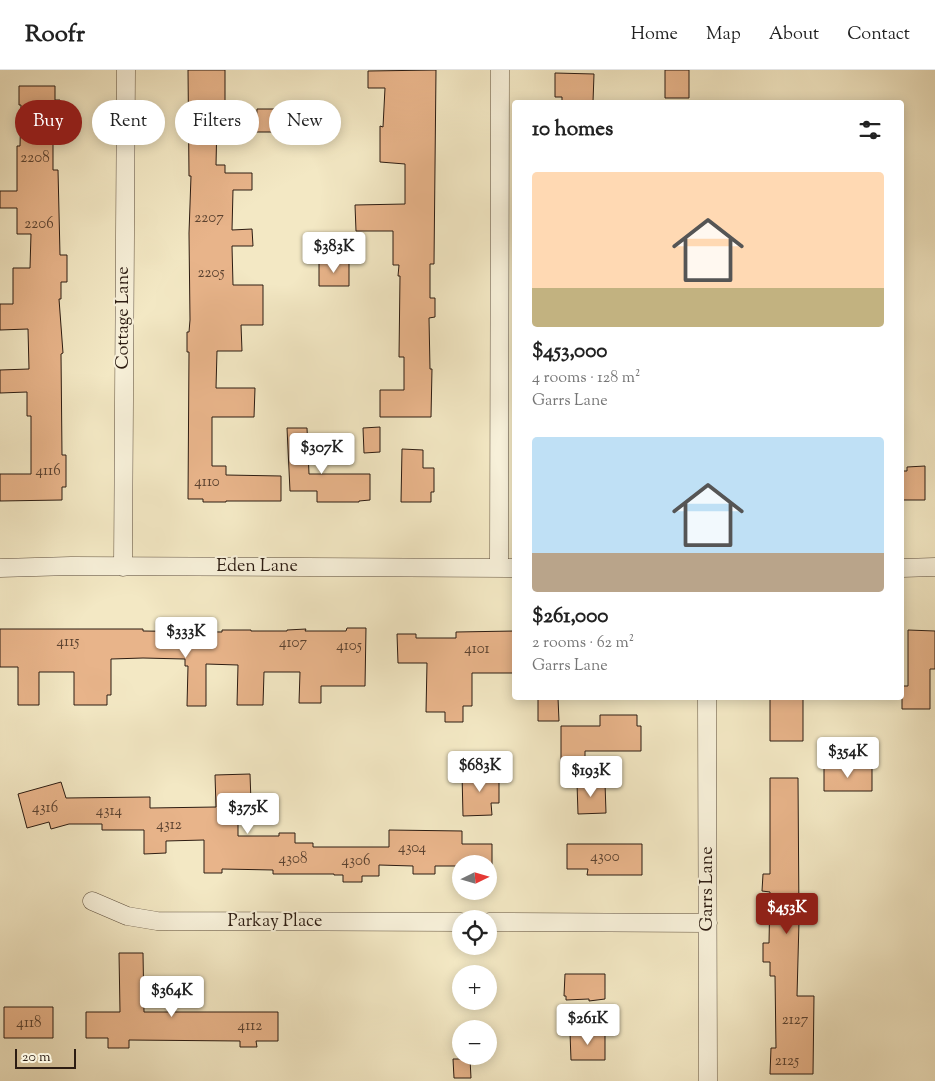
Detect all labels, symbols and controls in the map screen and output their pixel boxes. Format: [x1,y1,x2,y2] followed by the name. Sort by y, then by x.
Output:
[25,18,85,52] text: Roofr
[631,22,678,48] text: Home
[706,22,741,48] text: Map
[769,22,819,48] text: About
[847,22,910,48] text: Contact
[15,100,82,145] chip: Buy
[92,100,165,145] chip: Rent
[175,100,259,145] chip: Filters
[269,100,341,145] chip: New
[532,115,613,145] text: 10 homes
[856,116,884,144] icon: filters
[20,148,50,169] house number: 2208
[663,205,753,295] icon: home
[194,208,224,229] house number: 2207
[24,214,54,235] house number: 2206
[299,232,369,274] pin: $383K
[313,236,355,259] text: $383K
[197,263,225,284] house number: 2205
[111,266,137,370] street label: Cottage Lane
[532,337,607,367] text: $453,000
[532,367,640,390] text: 4 rooms · 128 m²
[532,390,608,413] text: Garrs Lane
[287,432,357,475] pin: $307K
[301,437,343,460] text: $307K
[35,461,61,482] house number: 4116
[663,470,753,560] icon: home
[194,472,220,493] house number: 4110
[216,554,298,580] street label: Eden Lane
[532,602,608,632] text: $261,000
[151,616,221,659] pin: $333K
[166,621,206,644] text: $333K
[57,632,79,653] house number: 4115
[532,632,634,655] text: 2 rooms · 62 m²
[279,633,307,654] house number: 4107
[336,636,362,657] house number: 4105
[464,639,490,660] house number: 4101
[532,655,608,678] text: Garrs Lane
[813,736,883,779] pin: $354K
[828,741,868,764] text: $354K
[445,750,515,793] pin: $683K
[459,755,501,778] text: $683K
[556,756,626,798] pin: $193K
[571,760,611,783] text: $193K
[213,792,283,835] pin: $375K
[228,797,268,820] text: $375K
[32,798,58,819] house number: 4316
[96,801,123,822] house number: 4314
[156,815,182,836] house number: 4312
[398,838,427,859] house number: 4304
[695,846,721,932] street label: Garrs Lane
[590,847,620,868] house number: 4300
[279,849,307,870] house number: 4308
[342,851,370,872] house number: 4306
[452,855,498,900] north arrow
[452,855,497,1065] map controls
[752,892,822,935] pin: $453K
[767,897,807,920] text: $453K
[227,909,323,935] street label: Parkay Place
[452,910,497,955] button: locate
[452,965,497,1010] button: +
[137,976,207,1018] pin: $364K
[151,980,193,1003] text: $364K
[553,1004,623,1046] pin: $261K
[568,1008,608,1031] text: $261K
[782,1010,809,1031] house number: 2127
[16,1013,42,1034] house number: 4118
[238,1016,262,1037] house number: 4112
[452,1020,497,1065] button: −
[15,1046,76,1069] scale bar
[22,1048,51,1068] text: 20 m
[775,1051,799,1072] house number: 2125

